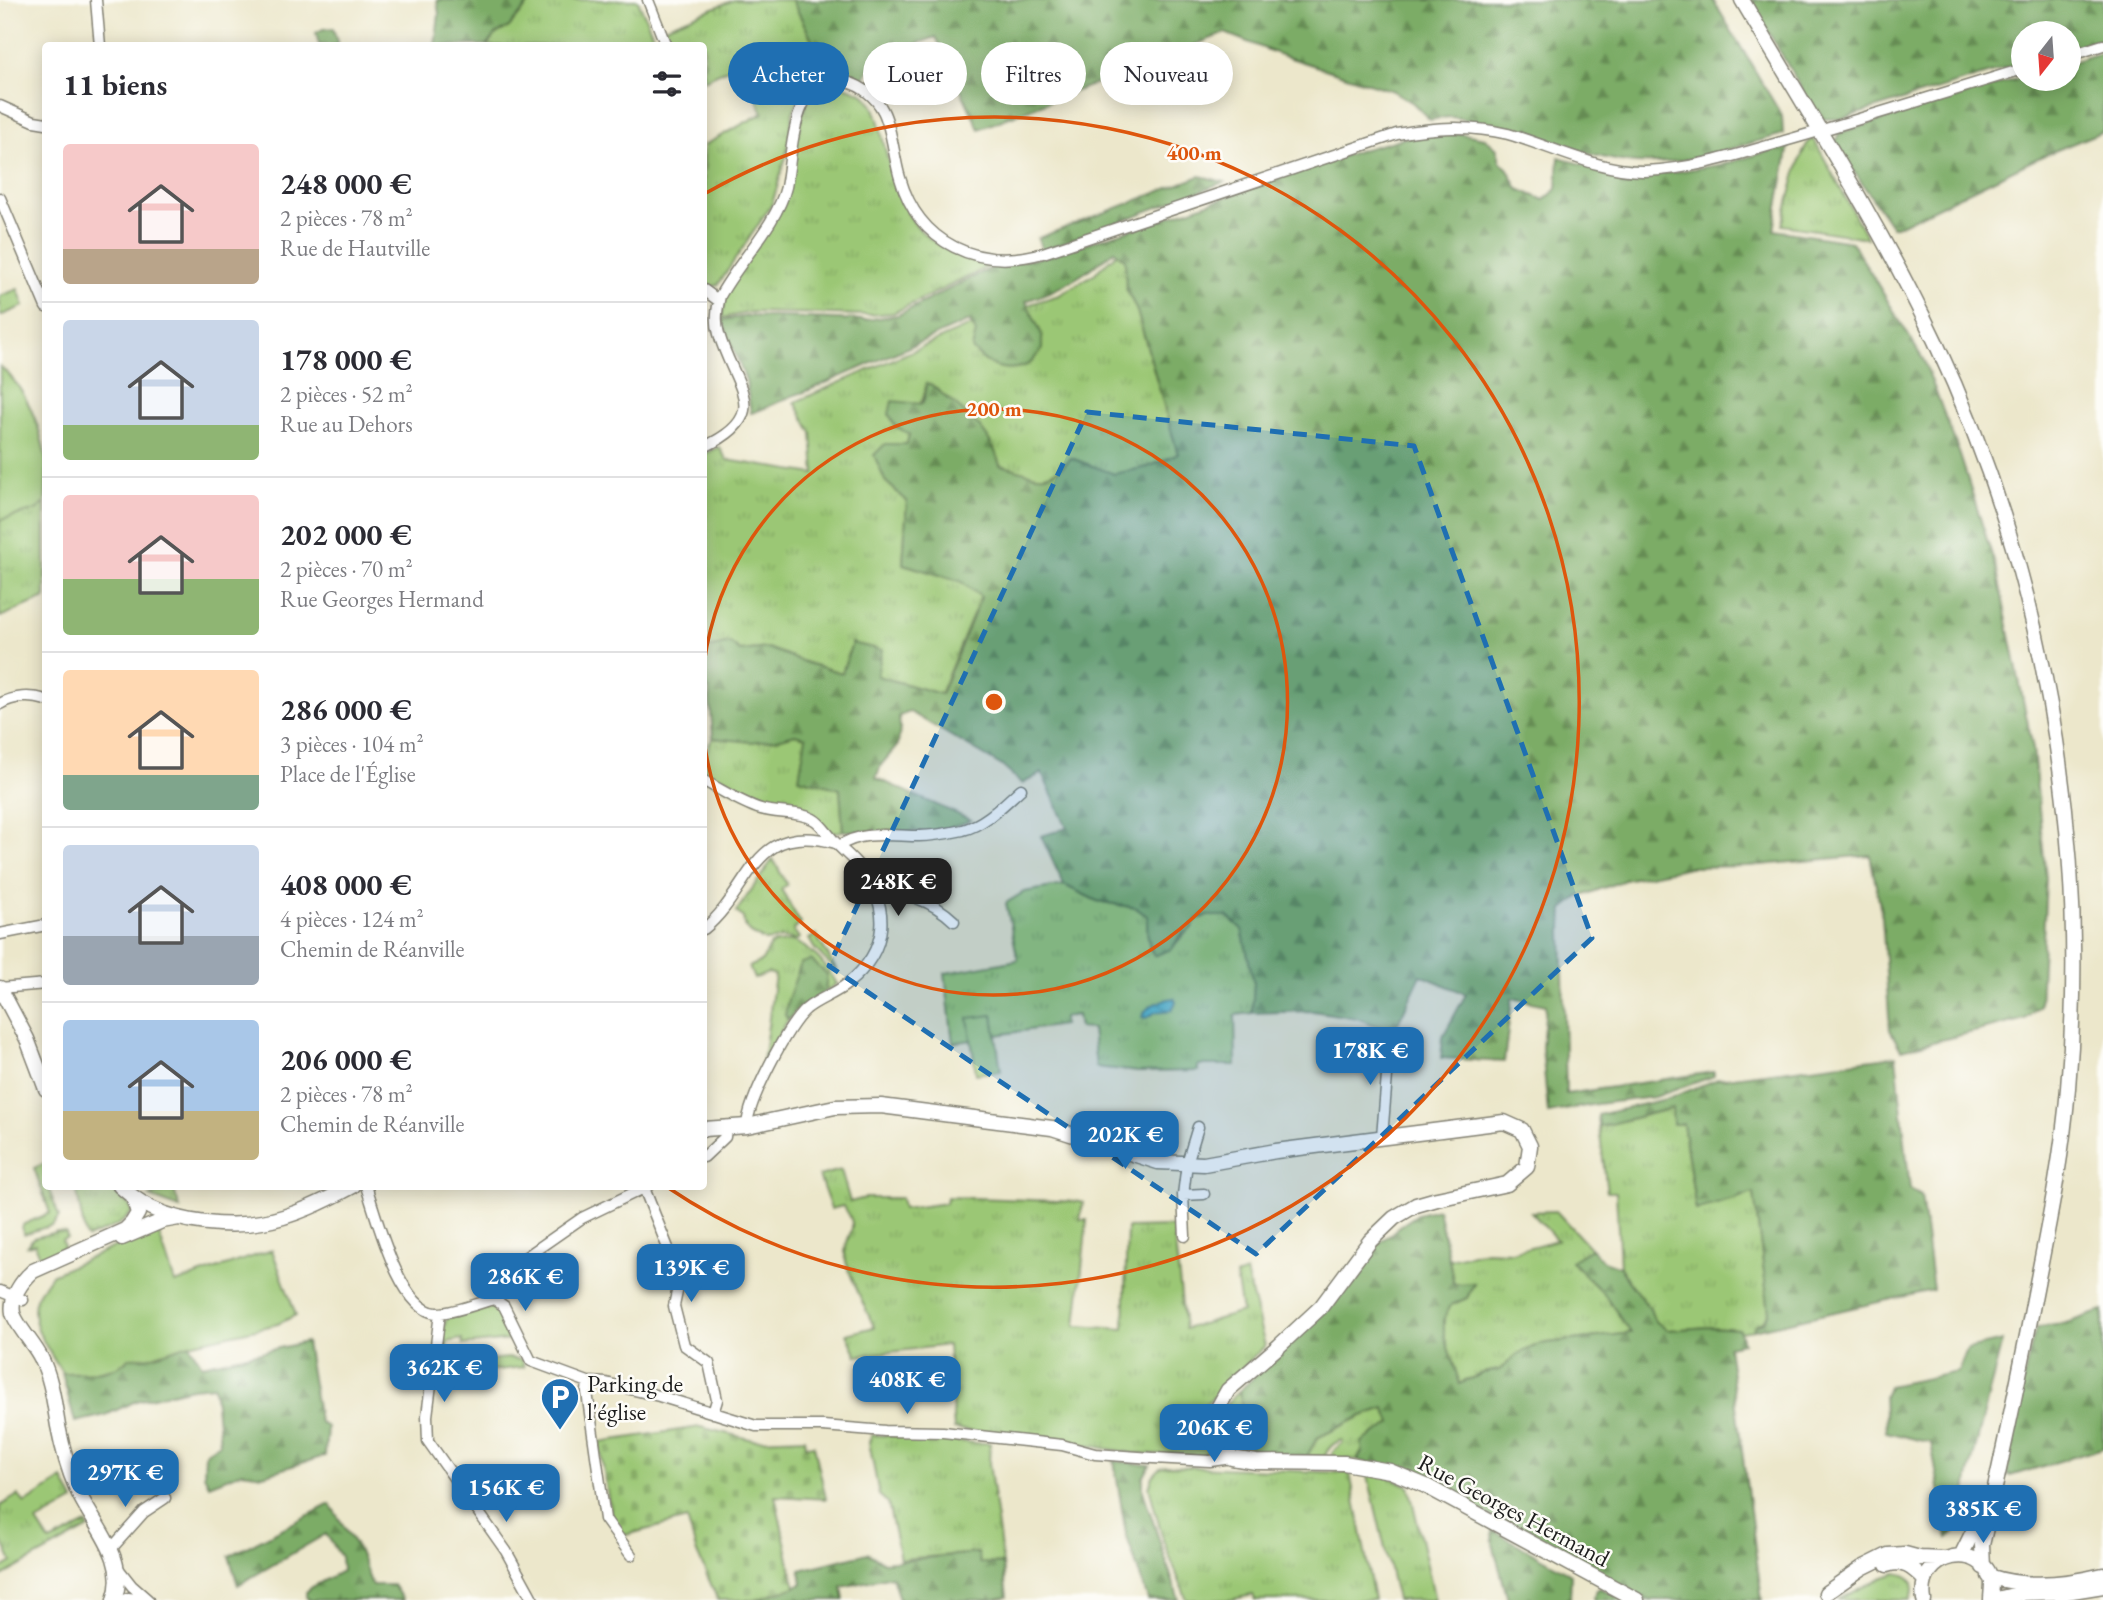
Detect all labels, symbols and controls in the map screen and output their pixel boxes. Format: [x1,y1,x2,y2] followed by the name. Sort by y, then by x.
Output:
[2011,21,2081,91] north arrow
[2011,21,2081,91] map controls
[728,42,849,105] chip: Acheter
[863,42,967,105] chip: Louer
[981,42,1086,105] chip: Filtres
[1100,42,1233,105] chip: Nouveau
[63,65,167,104] text: 11 biens
[648,65,686,103] icon: filters
[1166,139,1222,166] text: 400 m
[280,164,412,203] text: 248 000 €
[119,172,203,256] icon: home
[280,203,413,233] text: 2 pièces · 78 m²
[280,233,430,263] text: Rue de Hautville
[280,340,412,379] text: 178 000 €
[119,348,203,432] icon: home
[280,379,413,409] text: 2 pièces · 52 m²
[966,395,1022,422] text: 200 m
[280,409,413,439] text: Rue au Dehors
[280,515,412,554] text: 202 000 €
[119,523,203,607] icon: home
[280,554,413,584] text: 2 pièces · 70 m²
[280,584,484,614] text: Rue Georges Hermand
[280,690,412,729] text: 286 000 €
[982,690,1006,714] centre of rings
[119,698,203,782] icon: home
[280,729,424,759] text: 3 pièces · 104 m²
[280,759,416,789] text: Place de l'Église
[841,858,955,918] pin: 248K €
[280,865,412,904] text: 408 000 €
[860,866,936,896] text: 248K €
[119,873,203,957] icon: home
[280,904,424,934] text: 4 pièces · 124 m²
[280,934,464,964] text: Chemin de Réanville
[1313,1028,1427,1087] pin: 178K €
[1332,1035,1408,1065] text: 178K €
[280,1040,412,1079] text: 206 000 €
[119,1048,203,1132] icon: home
[280,1079,413,1109] text: 2 pièces · 78 m²
[280,1109,464,1139] text: Chemin de Réanville
[1068,1112,1182,1171] pin: 202K €
[1087,1119,1163,1149] text: 202K €
[634,1244,748,1304] pin: 139K €
[653,1252,729,1282] text: 139K €
[468,1254,582,1313] pin: 286K €
[487,1261,563,1291] text: 286K €
[387,1344,501,1404] pin: 362K €
[406,1352,482,1382] text: 362K €
[850,1356,964,1416] pin: 408K €
[869,1364,945,1394] text: 408K €
[587,1368,683,1427] place label: Parking de l'église
[539,1376,581,1431] parking icon: Parking de l'église
[1157,1404,1271,1464] pin: 206K €
[1176,1412,1252,1442] text: 206K €
[1413,1446,1616,1574] street label: Rue Georges Hermand
[68,1450,182,1509] pin: 297K €
[87,1457,163,1487] text: 297K €
[449,1464,563,1524] pin: 156K €
[468,1472,544,1502] text: 156K €
[1926,1486,2040,1545] pin: 385K €
[1945,1493,2021,1523] text: 385K €

